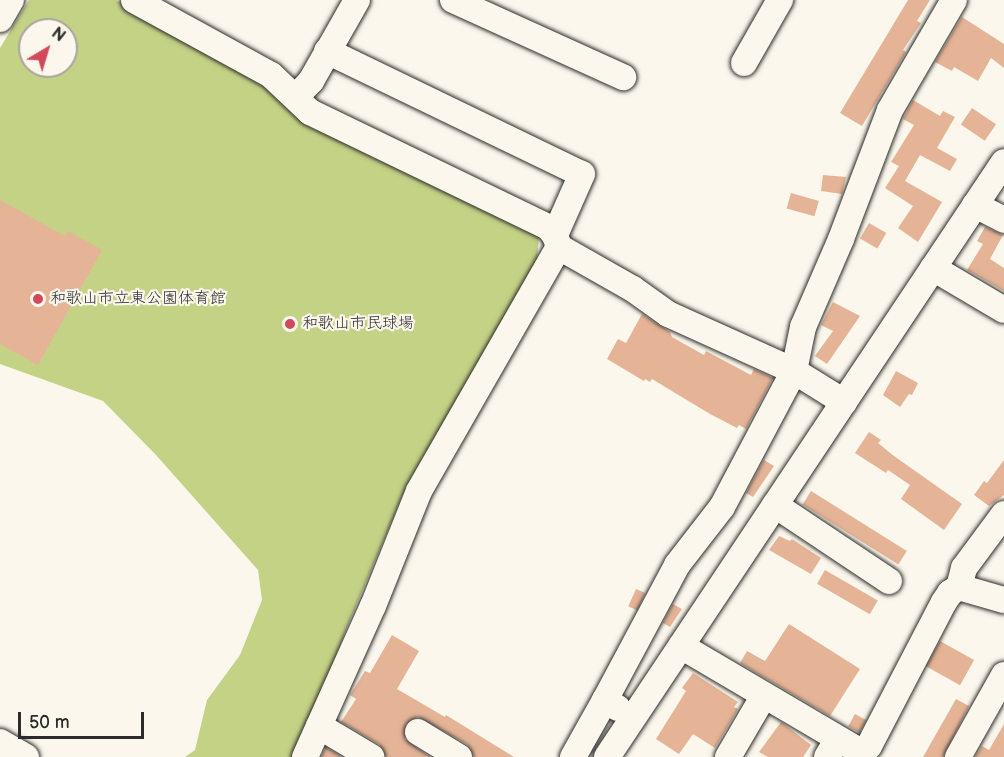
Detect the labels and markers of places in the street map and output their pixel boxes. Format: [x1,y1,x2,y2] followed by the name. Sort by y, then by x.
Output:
[50,289,226,309] place label: 和歌山市立東公園体育館
[31,292,45,306] marker: 和歌山市立東公園体育館
[302,314,414,334] place label: 和歌山市民球場
[283,317,297,331] marker: 和歌山市民球場

